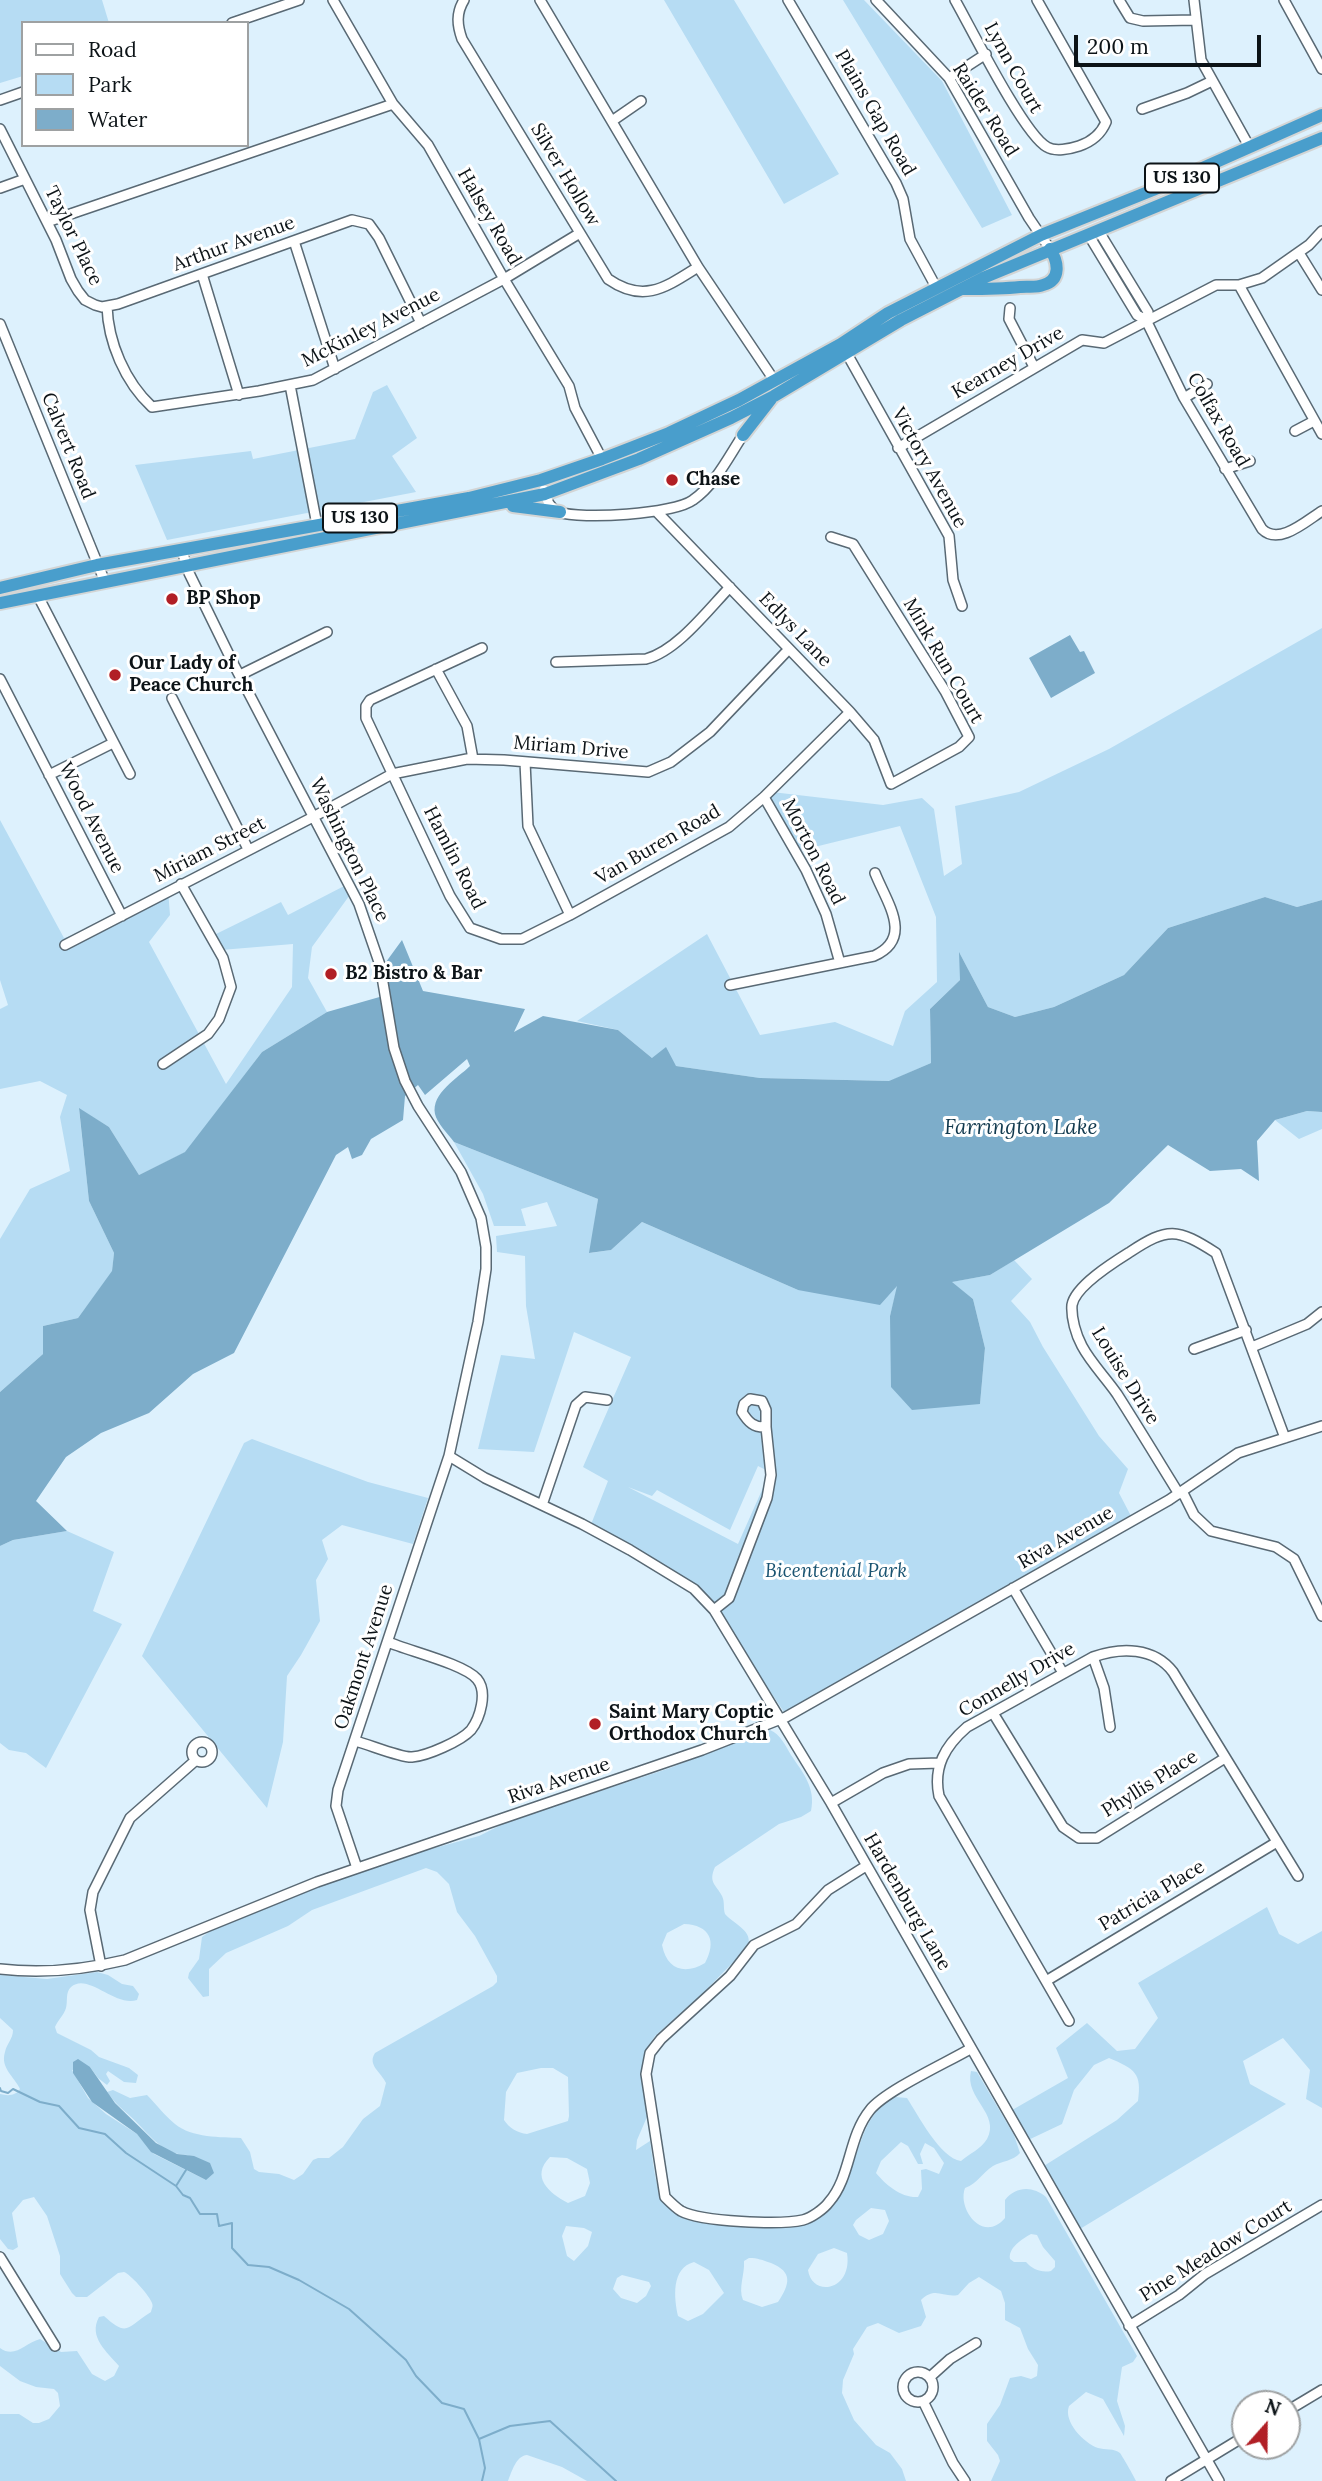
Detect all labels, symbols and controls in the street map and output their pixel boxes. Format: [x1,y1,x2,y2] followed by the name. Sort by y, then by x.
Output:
[979,19,1047,117] street label: Lynn Court
[21,21,248,147] legend
[1077,21,1264,65] scale bar
[1087,33,1149,60] text: 200 m
[88,36,137,63] text: Road
[830,46,920,180] street label: Plains Gap Road
[947,59,1023,161] street label: Raider Road
[88,71,132,98] text: Park
[88,106,147,133] text: Water
[525,119,605,231] street label: Silver Hollow
[1145,163,1219,192] road number: US 130
[452,165,526,269] street label: Halsey Road
[39,183,107,289] street label: Taylor Place
[170,211,298,277] street label: Arthur Avenue
[298,283,444,373] street label: McKinley Avenue
[948,322,1068,404] street label: Kearney Drive
[1182,369,1254,471] street label: Colfax Road
[36,389,100,503] street label: Calvert Road
[887,404,971,532] street label: Victory Avenue
[686,469,740,491] place label: Chase
[664,472,680,488] marker: Chase
[323,504,397,532] road number: US 130
[186,588,261,610] place label: BP Shop
[754,588,836,672] street label: Edlys Lane
[164,591,180,607] marker: BP Shop
[898,594,988,728] street label: Mink Run Court
[129,653,253,697] place label: Our Lady of Peace Church
[107,667,123,683] marker: Our Lady of Peace Church
[512,732,630,764] street label: Miriam Drive
[53,759,129,877] street label: Wood Avenue
[304,774,394,926] street label: Washington Place
[777,795,849,909] street label: Morton Road
[592,800,724,890] street label: Van Buren Road
[418,803,490,913] street label: Hamlin Road
[150,812,270,888] street label: Miriam Street
[345,963,482,985] place label: B2 Bistro & Bar
[323,966,339,982] marker: B2 Bistro & Bar
[944,1115,1098,1141] water label: Farrington Lake
[1086,1323,1164,1429] street label: Louise Drive
[1014,1502,1118,1574] street label: Riva Avenue
[765,1561,907,1583] park label: Bicentenial Park
[330,1581,398,1733] street label: Oakmont Avenue
[955,1637,1079,1723] street label: Connelly Drive
[609,1702,774,1746] place label: Saint Mary Coptic Orthodox Church
[587,1716,603,1732] marker: Saint Mary Coptic Orthodox Church
[1098,1746,1202,1822] street label: Phyllis Place
[505,1753,613,1809] street label: Riva Avenue
[858,1829,956,1975] street label: Hardenburg Lane
[1095,1856,1209,1936] street label: Patricia Place
[1136,2195,1296,2307] street label: Pine Meadow Court
[1231,2390,1301,2460] north arrow
[1262,2393,1284,2421] text: N

